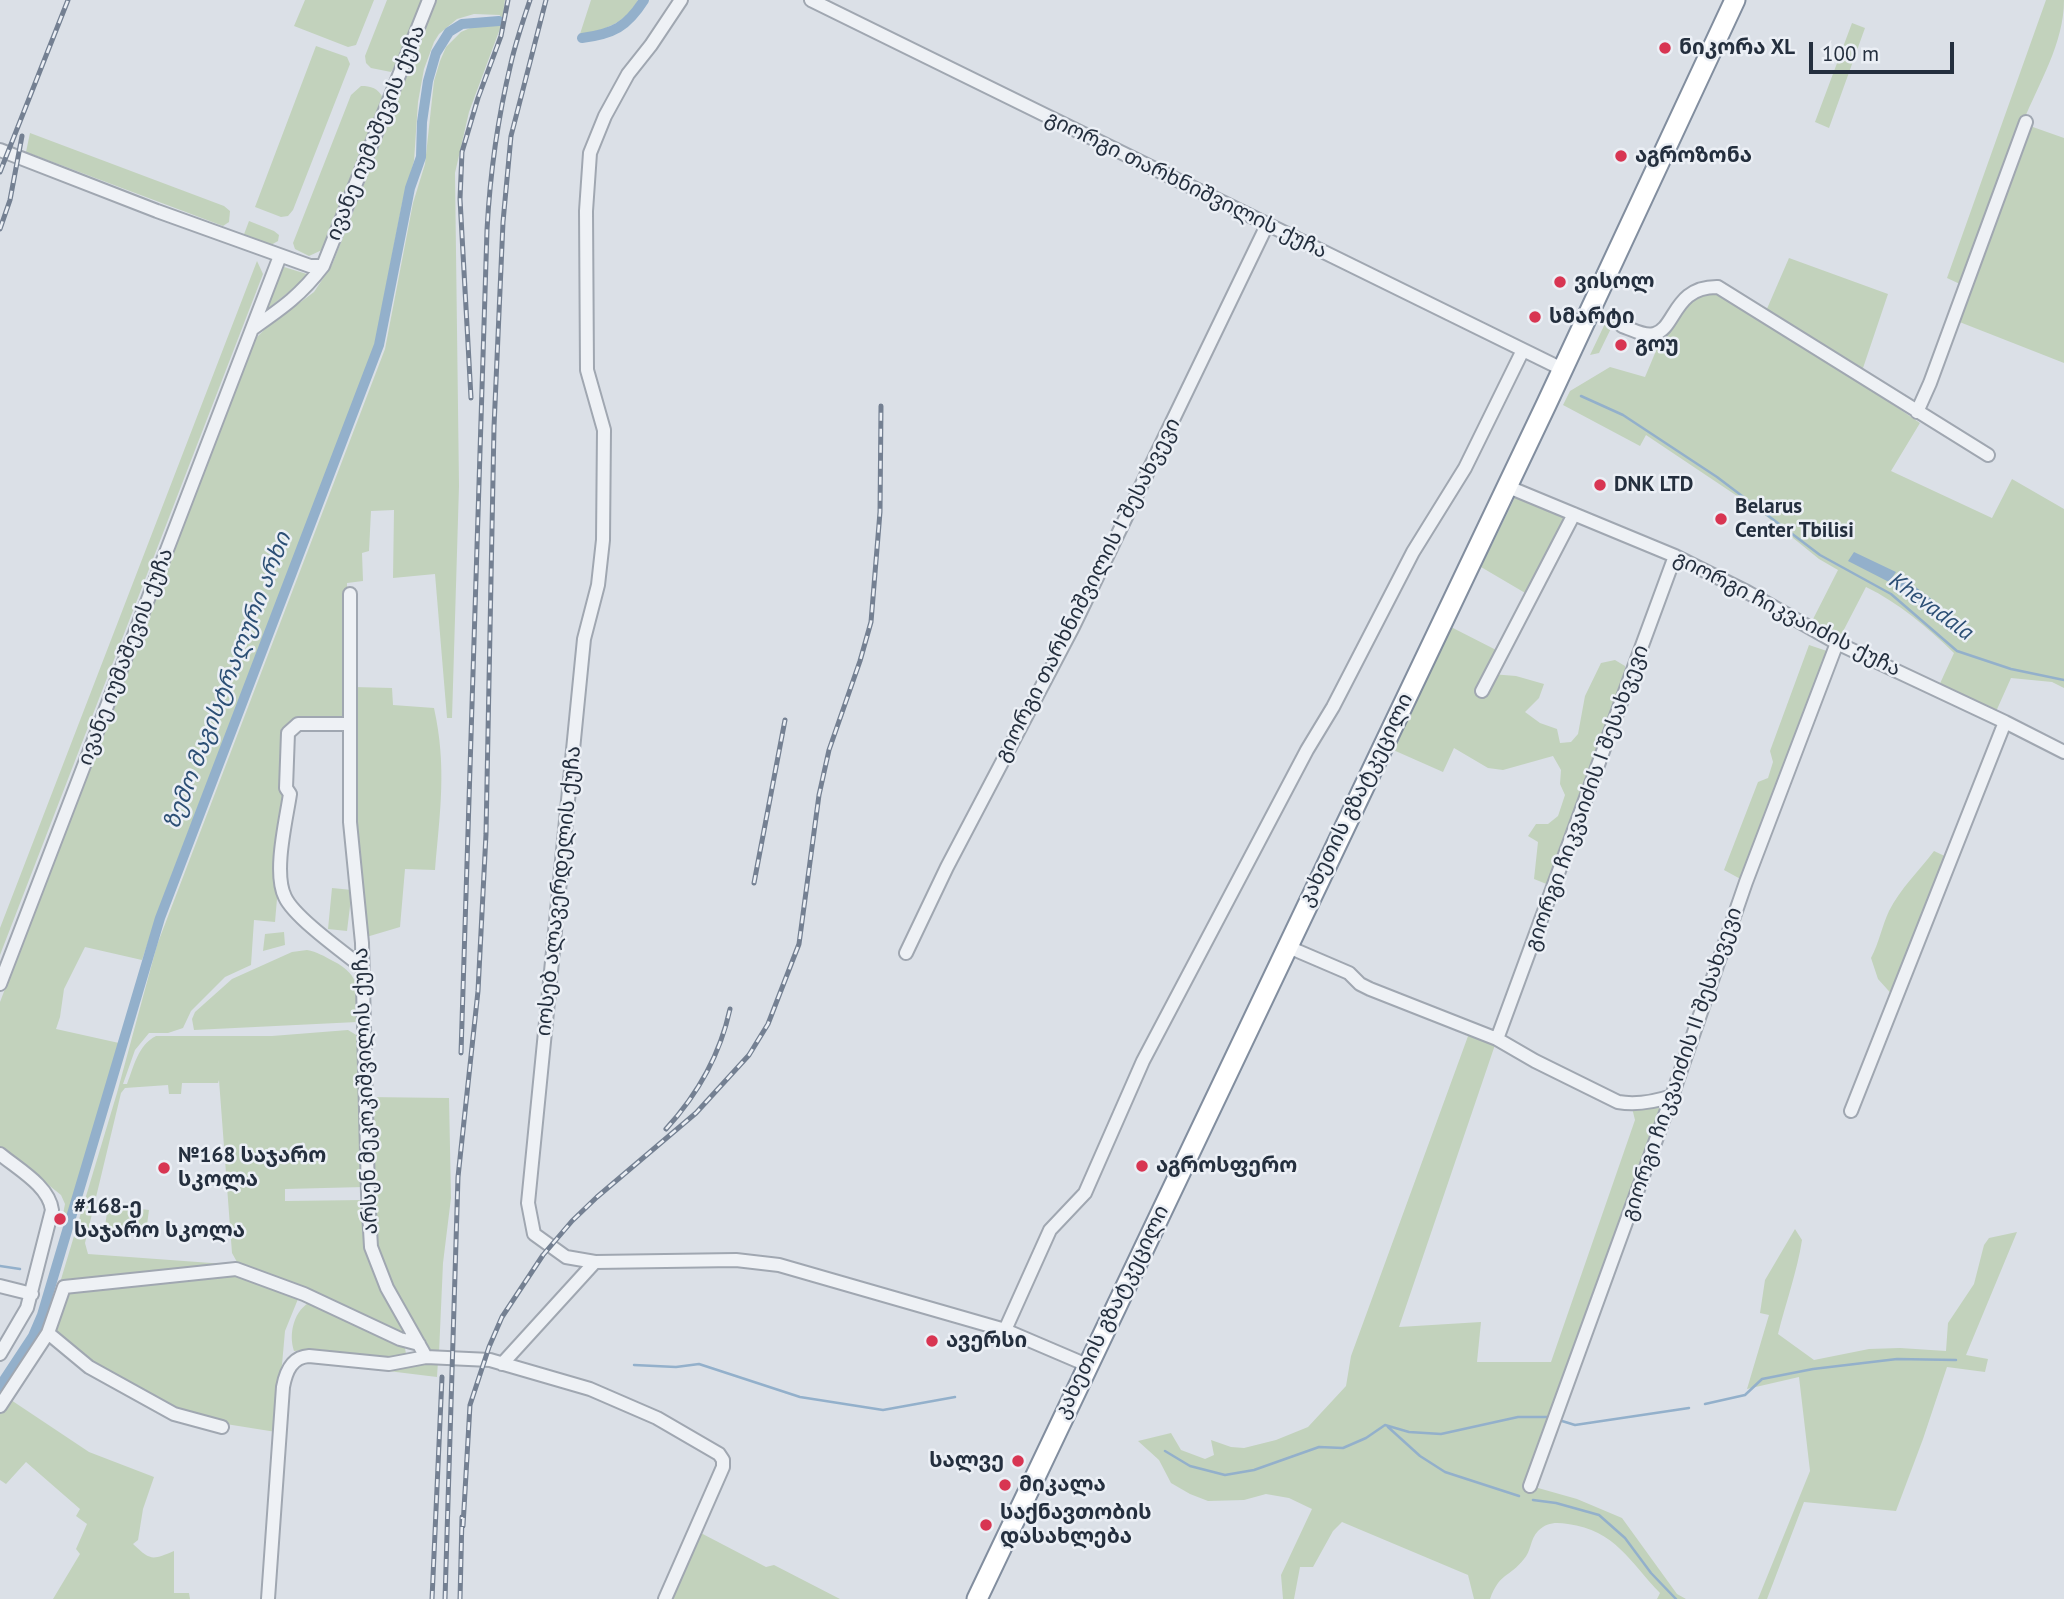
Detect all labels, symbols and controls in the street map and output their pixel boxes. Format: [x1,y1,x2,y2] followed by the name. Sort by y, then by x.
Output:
[321,21,431,245] street label: ივანე იუმაშევის ქუჩა
[1812,28,1957,72] scale bar
[1679,35,1795,61] place label: ნიკორა XL
[1657,40,1673,56] marker: ნიკორა XL
[1822,40,1879,67] text: 100 m
[1041,106,1331,264] street label: გიორგი თარხნიშვილის ქუჩა
[1635,143,1752,169] place label: აგროზონა
[1613,148,1629,164] marker: აგროზონა
[1574,269,1655,295] place label: ვისოლ
[1552,274,1568,290] marker: ვისოლ
[1549,304,1635,330] place label: სმარტი
[1527,309,1543,325] marker: სმარტი
[1635,332,1679,358] place label: გოუ
[1613,337,1629,353] marker: გოუ
[990,414,1186,766] street label: გიორგი თარხნიშვილის I შესახვევი
[1614,472,1693,498] place label: DNK LTD
[1592,477,1608,493] marker: DNK LTD
[1735,494,1854,544] place label: Belarus Center Tbilisi
[1713,511,1729,527] marker: Belarus Center Tbilisi
[159,529,297,833] water label: ზემო მაგისტრალური არხი
[73,545,179,769] street label: ივანე იუმაშევის ქუჩა
[1669,546,1905,682] street label: გიორგი ჩიკვაიძის ქუჩა
[1883,567,1979,647] water label: Khevadala
[1520,642,1654,954] street label: გიორგი ჩიკვაიძის I შესახვევი
[1293,689,1419,911] street label: კახეთის გზატკეცილი
[531,745,587,1037] street label: იოსებ ალავერდელის ქუჩა
[1616,904,1748,1224] street label: გიორგი ჩიკვაიძის II შესახვევი
[348,947,384,1235] street label: არსენ მეკოკიშვილის ქუჩა
[178,1143,326,1193] place label: №168 საჯარო სკოლა
[1156,1153,1297,1179] place label: აგროსფერო
[1134,1158,1150,1174] marker: აგროსფერო
[156,1160,172,1176] marker: №168 საჯარო სკოლა
[74,1194,245,1244] place label: #168-ე საჯარო სკოლა
[1049,1201,1175,1423] street label: კახეთის გზატკეცილი
[52,1211,68,1227] marker: #168-ე საჯარო სკოლა
[946,1328,1027,1354] place label: ავერსი
[924,1333,940,1349] marker: ავერსი
[929,1448,1004,1474] place label: სალვე
[1010,1453,1026,1469] marker: სალვე
[1019,1472,1106,1498] place label: მიკალა
[997,1477,1013,1493] marker: მიკალა
[1000,1500,1151,1550] place label: საქნავთობის დასახლება
[978,1517,994,1533] marker: საქნავთობის დასახლება

